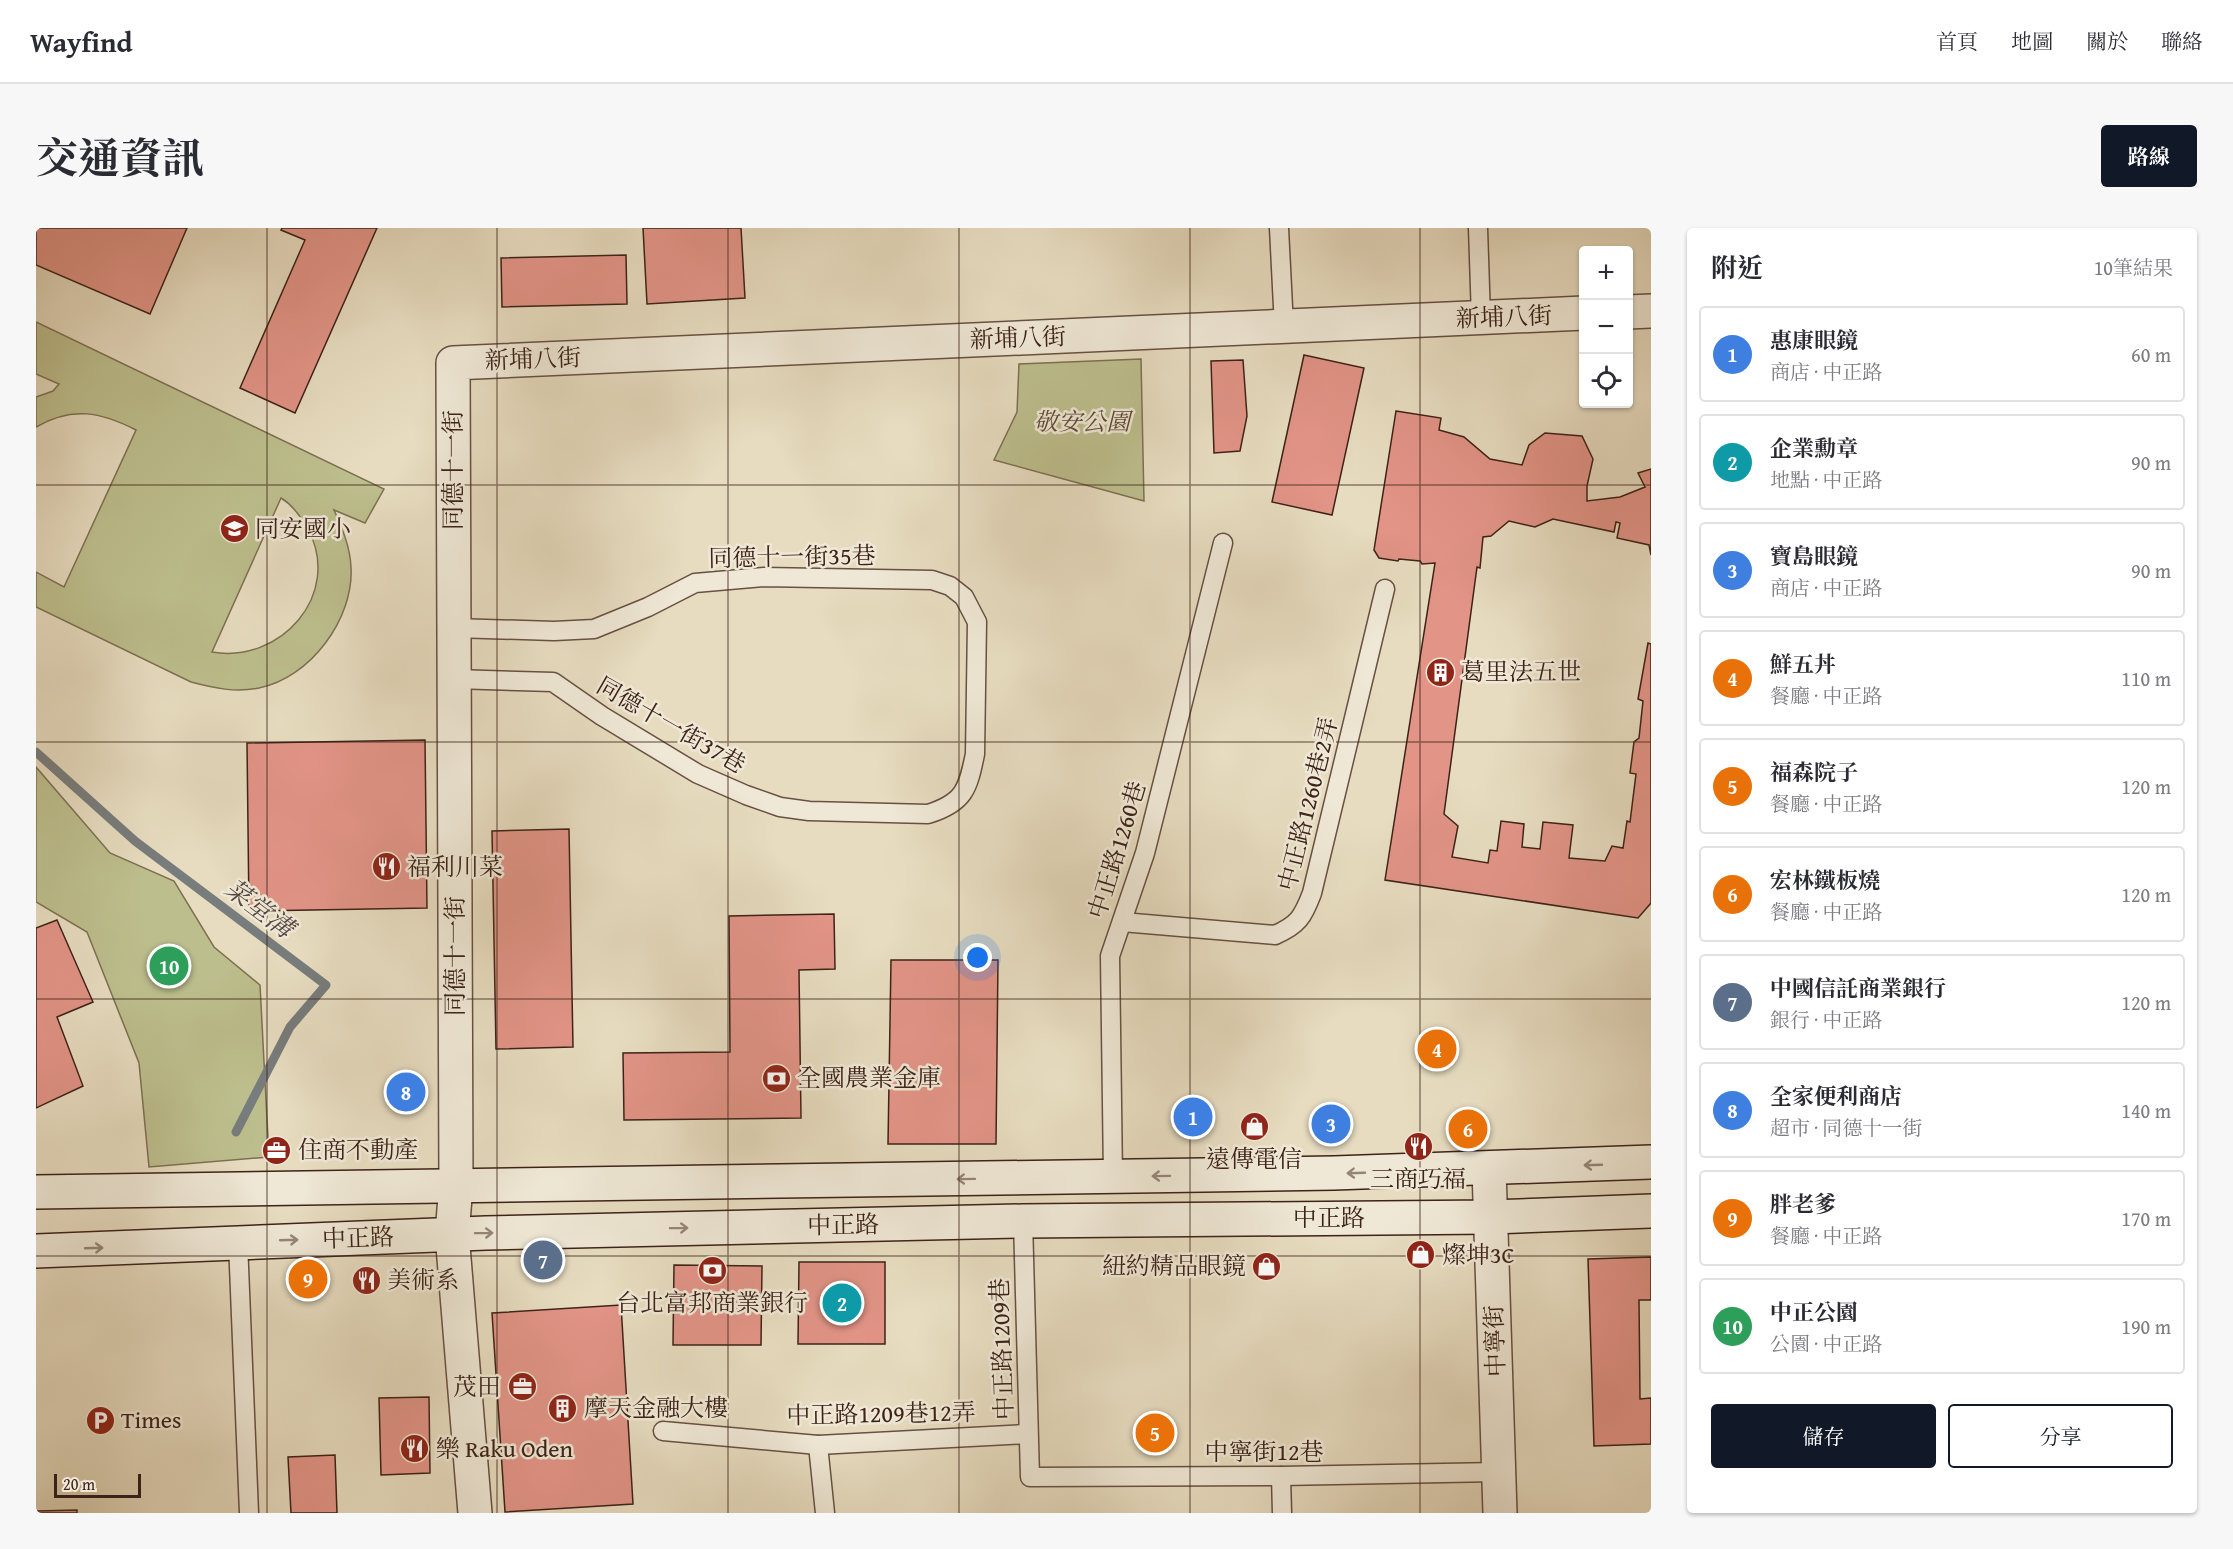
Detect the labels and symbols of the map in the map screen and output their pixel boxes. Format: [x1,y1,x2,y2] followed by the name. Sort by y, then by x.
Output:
[1455,297,1553,336] street label: 新埔八街
[969,318,1067,357] street label: 新埔八街
[484,339,582,378] street label: 新埔八街
[1034,404,1134,439] park label: 敬安公園
[435,410,470,530] street label: 同德十一街
[255,511,351,546] place label: 同安國小
[218,513,250,545] school or university icon: 同安國小
[708,538,876,575] street label: 同德十一街35巷
[1461,654,1581,689] place label: 葛里法五世
[1424,656,1456,688] building icon: 葛里法五世
[590,668,752,781] street label: 同德十一街37巷
[1269,713,1346,894] street label: 中正路1260巷2弄
[1079,777,1154,923] street label: 中正路1260巷
[407,849,503,884] place label: 福利川菜
[370,851,402,883] restaurant icon: 福利川菜
[216,869,305,949] water label: 菜堂溝
[437,896,472,1016] street label: 同德十一街
[963,943,992,972] your location
[150,944,188,988] pin: 10
[1418,1026,1456,1072] pin: 4
[797,1060,941,1095] place label: 全國農業金庫
[760,1062,792,1094] bank icon: 全國農業金庫
[386,1070,425,1114] pin: 8
[1174,1094,1212,1140] pin: 1
[1312,1102,1350,1146] pin: 3
[1448,1106,1488,1152] pin: 6
[1238,1110,1270,1142] shop icon: 遠傳電信
[1402,1130,1434,1162] restaurant icon: 三商巧福
[298,1132,418,1167] place label: 住商不動產
[261,1134,293,1166] office icon: 住商不動產
[1206,1141,1302,1176] place label: 遠傳電信
[1583,1159,1603,1170] one-way arrow
[1370,1161,1466,1196] place label: 三商巧福
[1346,1167,1366,1178] one-way arrow
[1151,1170,1171,1182] one-way arrow
[956,1173,976,1185] one-way arrow
[1293,1200,1365,1235] street label: 中正路
[807,1206,879,1243] street label: 中正路
[321,1219,395,1256] street label: 中正路
[669,1223,689,1234] one-way arrow
[474,1227,494,1239] one-way arrow
[279,1235,299,1246] one-way arrow
[1442,1237,1515,1272] place label: 燦坤3C
[524,1238,562,1282] pin: 7
[1405,1239,1437,1271] shop icon: 燦坤3C
[84,1243,104,1254] one-way arrow
[1102,1248,1246,1283] place label: 紐約精品眼鏡
[1251,1250,1283,1282] shop icon: 紐約精品眼鏡
[696,1254,728,1286] bank icon: 台北富邦商業銀行
[288,1256,328,1302] pin: 9
[387,1262,459,1297] place label: 美術系
[350,1264,382,1296] restaurant icon: 美術系
[982,1277,1021,1421] street label: 中正路1209巷
[822,1280,862,1326] pin: 2
[616,1285,808,1320] place label: 台北富邦商業銀行
[1476,1304,1513,1378] street label: 中寧街
[453,1369,501,1404] place label: 茂田
[506,1371,538,1403] office icon: 茂田
[584,1390,728,1425] place label: 摩天金融大樓
[547,1392,579,1424] building icon: 摩天金融大樓
[786,1394,976,1433] street label: 中正路1209巷12弄
[121,1402,182,1437] place label: Times
[84,1404,116,1436] parking icon: Times
[1136,1410,1174,1456] pin: 5
[436,1431,574,1466] place label: 樂 Raku Oden
[399,1433,431,1465] restaurant icon: 樂 Raku Oden
[1204,1434,1324,1469] street label: 中寧街12巷
[54,1471,141,1498] scale bar

